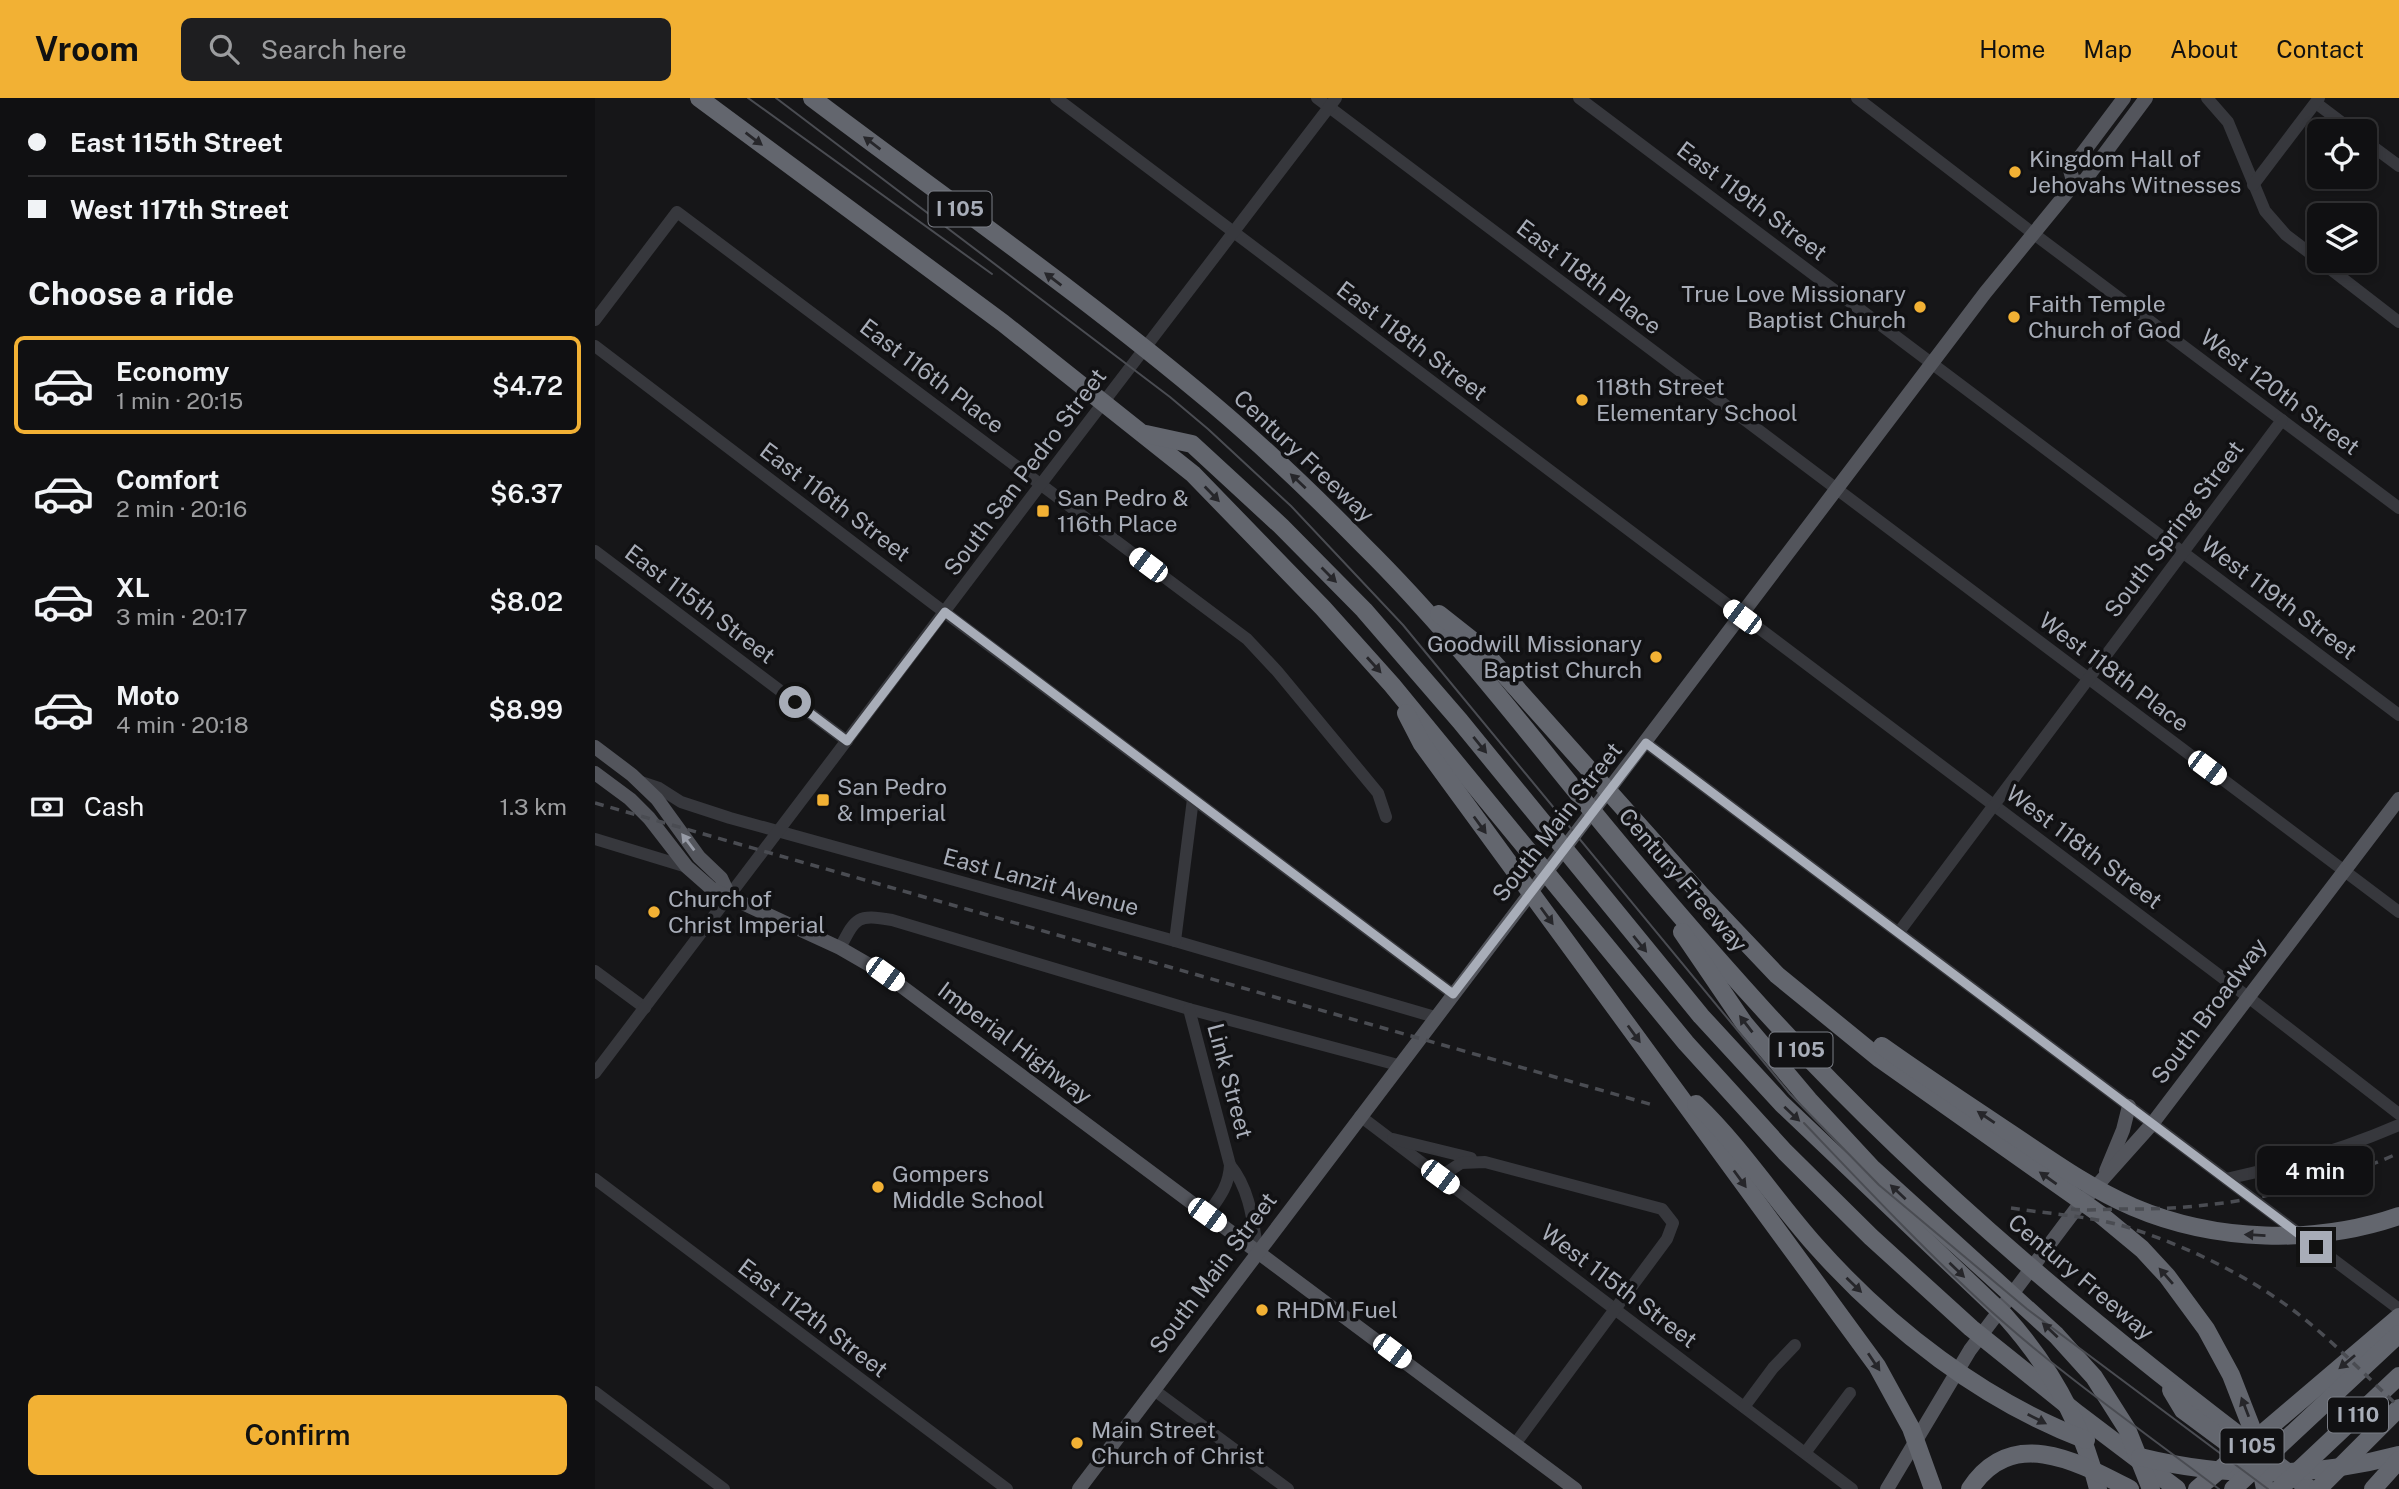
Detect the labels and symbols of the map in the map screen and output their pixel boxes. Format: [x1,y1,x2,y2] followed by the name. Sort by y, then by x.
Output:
[745,131,763,145] one-way arrow
[863,135,881,150] one-way arrow
[1672,135,1833,266] street label: East 119th Street
[2029,145,2241,198] place label: Kingdom Hall of Jehovahs Witnesses
[2007,164,2023,180] marker: Kingdom Hall of Jehovahs Witnesses
[929,192,991,226] road number: I 105
[1512,214,1667,340] street label: East 118th Place
[1045,272,1063,287] one-way arrow
[1332,275,1493,406] street label: East 118th Street
[1681,280,1906,333] place label: True Love Missionary Baptist Church
[2028,290,2181,343] place label: Faith Temple Church of God
[1912,299,1928,315] marker: True Love Missionary Baptist Church
[2006,309,2022,325] marker: Faith Temple Church of God
[855,313,1010,438] street label: East 116th Place
[2196,323,2365,460] street label: West 120th Street
[938,363,1111,581] street label: South San Pedro Street
[1596,373,1798,426] place label: 118th Street Elementary School
[1229,384,1380,527] street label: Century Freeway
[1574,392,1590,408] marker: 118th Street Elementary School
[2098,435,2249,622] street label: South Spring Street
[755,436,916,567] street label: East 116th Street
[1290,474,1307,490] one-way arrow
[1057,484,1189,537] place label: San Pedro & 116th Place
[1204,486,1221,503] one-way arrow
[1035,503,1051,519] marker: San Pedro & 116th Place
[2196,530,2362,665] street label: West 119th Street
[620,538,781,669] street label: East 115th Street
[1125,544,1172,586] car
[1320,566,1337,582] one-way arrow
[1719,596,1766,638] car
[2034,606,2195,737] street label: West 118th Place
[1427,630,1642,683] place label: Goodwill Missionary Baptist Church
[1648,649,1664,665] marker: Goodwill Missionary Baptist Church
[1366,656,1382,674] one-way arrow
[779,686,811,718] route start
[1472,735,1487,753] one-way arrow
[1486,737,1627,907] street label: South Main Street
[2184,747,2231,789] car
[837,773,947,826] place label: San Pedro & Imperial
[2001,779,2168,914] street label: West 118th Street
[815,792,831,808] marker: San Pedro & Imperial
[1614,802,1753,957] street label: Century Freeway
[1473,816,1487,834] one-way arrow
[681,833,695,851] one-way arrow
[940,842,1142,921] street label: East Lanzit Avenue
[668,885,825,938] place label: Church of Christ Imperial
[646,904,662,920] marker: Church of Christ Imperial
[1539,907,1553,925] one-way arrow
[2145,933,2272,1089] street label: South Broadway
[1633,934,1648,952] one-way arrow
[862,953,909,995] car
[933,976,1098,1109] street label: Imperial Highway
[1739,1015,1753,1033] one-way arrow
[1202,1020,1259,1141] street label: Link Street
[1626,1025,1640,1043] one-way arrow
[1769,1032,1833,1068] road number: I 105
[1783,1105,1800,1121] one-way arrow
[1977,1111,1996,1124] one-way arrow
[2258,1146,2374,1194] callout: 4 min
[1417,1156,1464,1198] car
[892,1160,1045,1213] place label: Gompers Middle School
[1733,1170,1747,1188] one-way arrow
[2039,1172,2058,1185] one-way arrow
[870,1179,886,1195] marker: Gompers Middle School
[1890,1185,1907,1201] one-way arrow
[1143,1187,1282,1358] street label: South Main Street
[1184,1194,1231,1236] car
[2003,1208,2160,1345] street label: Century Freeway
[1536,1218,1703,1353] street label: West 115th Street
[2244,1229,2266,1240] one-way arrow
[2300,1231,2332,1263] route end
[733,1253,893,1383] street label: East 112th Street
[1948,1261,1965,1277] one-way arrow
[2158,1267,2174,1285] one-way arrow
[1845,1277,1862,1294] one-way arrow
[1276,1296,1398,1323] place label: RHDM Fuel
[1254,1302,1270,1318] marker: RHDM Fuel
[2042,1321,2059,1338] one-way arrow
[1369,1330,1416,1372] car
[1867,1353,1881,1371] one-way arrow
[2338,1354,2356,1369] one-way arrow
[2239,1397,2250,1418] one-way arrow
[2328,1398,2388,1432] road number: I 110
[2027,1413,2047,1424] one-way arrow
[1091,1416,1265,1469] place label: Main Street Church of Christ
[2221,1428,2283,1464] road number: I 105
[1069,1435,1085,1451] marker: Main Street Church of Christ

